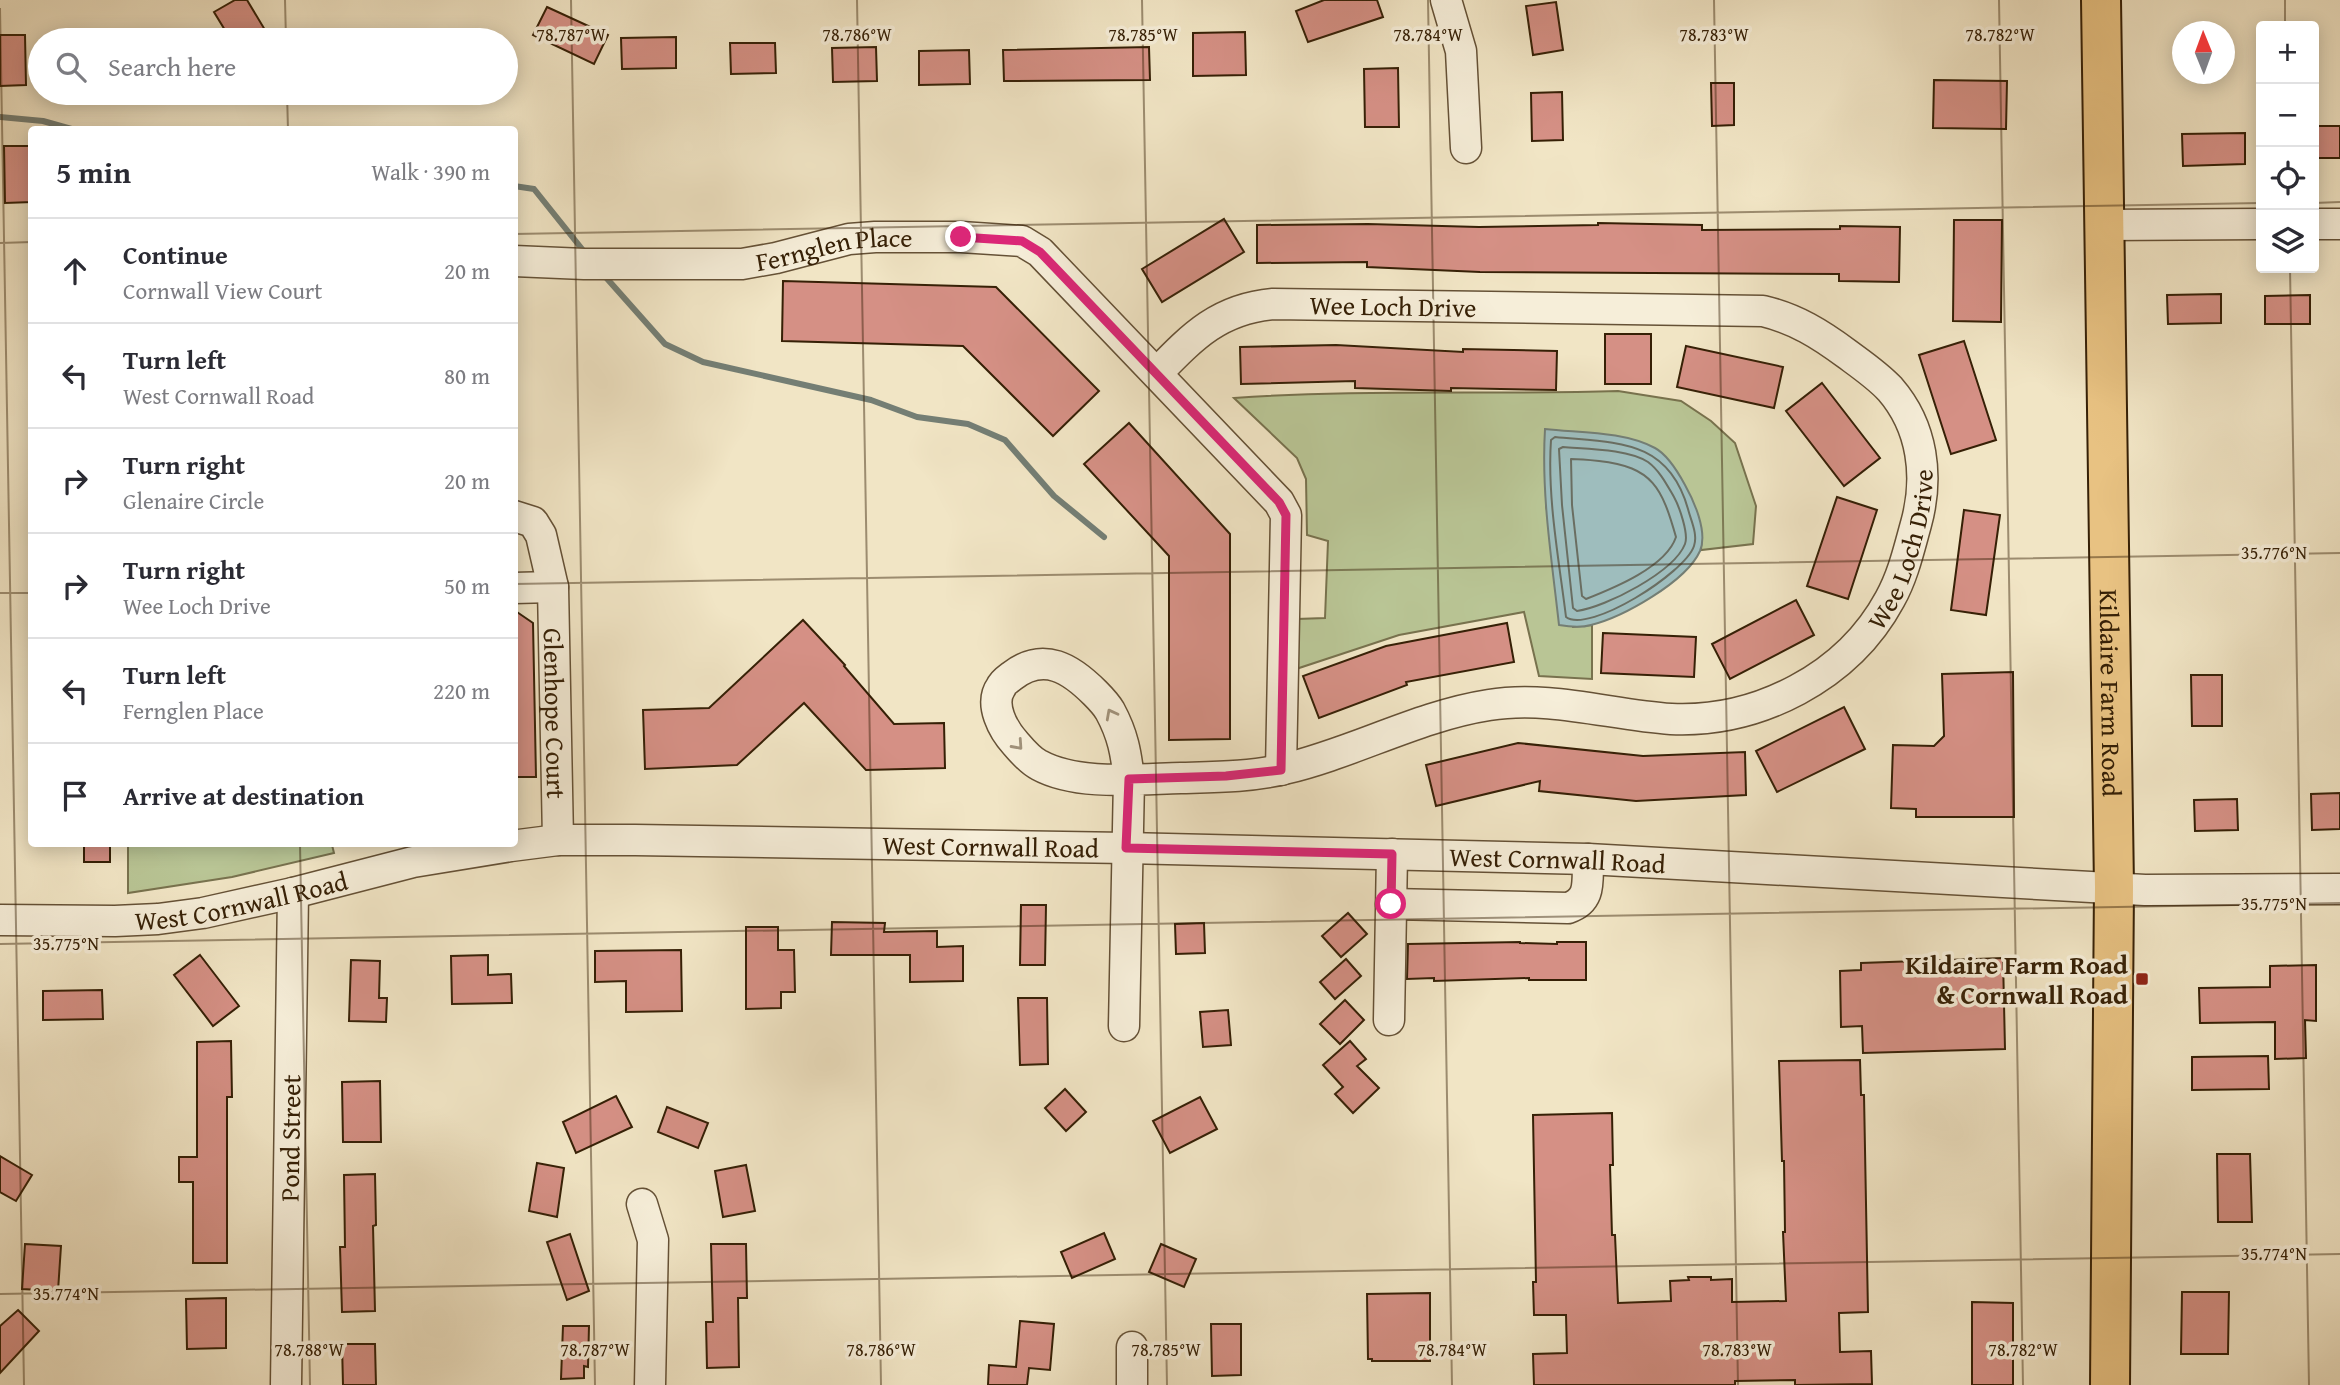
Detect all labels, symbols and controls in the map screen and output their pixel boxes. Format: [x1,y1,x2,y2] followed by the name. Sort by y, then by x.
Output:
[536,21,606,48] text: 78.787°W
[822,21,892,48] text: 78.786°W
[1108,21,1178,48] text: 78.785°W
[1393,21,1463,48] text: 78.784°W
[1679,21,1749,48] text: 78.783°W
[1965,21,2035,48] text: 78.782°W
[2172,21,2235,84] north arrow
[2256,21,2319,273] map controls
[2256,21,2319,84] button: +
[28,28,518,105] search box
[108,47,236,86] text: Search here
[52,48,90,86] icon: search
[2256,84,2319,147] button: −
[2256,147,2319,210] button: locate
[56,150,131,194] text: 5 min
[371,155,490,188] text: Walk · 390 m
[2256,210,2319,273] button: layers
[753,217,913,281] street label: Fernglen Place
[945,221,976,252] route end
[123,235,228,274] text: Continue
[56,252,94,290] icon: ahead
[444,254,490,287] text: 20 m
[123,274,322,307] text: Cornwall View Court
[1309,285,1477,327] street label: Wee Loch Drive
[123,340,226,379] text: Turn left
[56,357,94,395] icon: left
[444,359,490,392] text: 80 m
[123,379,314,412] text: West Cornwall Road
[123,445,245,484] text: Turn right
[56,462,94,500] icon: right
[444,464,490,497] text: 20 m
[1857,469,1942,637] street label: Wee Loch Drive
[123,484,264,517] text: Glenaire Circle
[2241,539,2307,566] text: 35.776°N
[123,550,245,589] text: Turn right
[56,567,94,605] icon: right
[444,569,490,602] text: 50 m
[123,589,271,622] text: Wee Loch Drive
[2090,589,2132,797] street label: Kildaire Farm Road
[534,628,577,799] street label: Glenhope Court
[123,655,226,694] text: Turn left
[56,672,94,710] icon: left
[433,674,490,707] text: 220 m
[123,694,264,727] text: Fernglen Place
[1106,709,1120,722] one-way arrow
[1010,737,1022,750] one-way arrow
[123,776,364,815] text: Arrive at destination
[56,777,94,815] icon: arrive
[882,825,1099,867] street label: West Cornwall Road
[1449,836,1667,883] street label: West Cornwall Road
[134,860,352,940] street label: West Cornwall Road
[1375,888,1406,919] route start
[2241,890,2307,917] text: 35.775°N
[33,930,99,957] text: 35.775°N
[1905,945,2128,1014] place label: Kildaire Farm Road & Cornwall Road
[2134,971,2150,987] marker: Kildaire Farm Road & Cornwall Road
[269,1074,310,1202] street label: Pond Street
[2241,1240,2307,1267] text: 35.774°N
[33,1280,99,1307] text: 35.774°N
[274,1336,344,1363] text: 78.788°W
[560,1336,630,1363] text: 78.787°W
[846,1336,916,1363] text: 78.786°W
[1131,1336,1201,1363] text: 78.785°W
[1417,1336,1487,1363] text: 78.784°W
[1702,1336,1772,1363] text: 78.783°W
[1988,1336,2058,1363] text: 78.782°W

